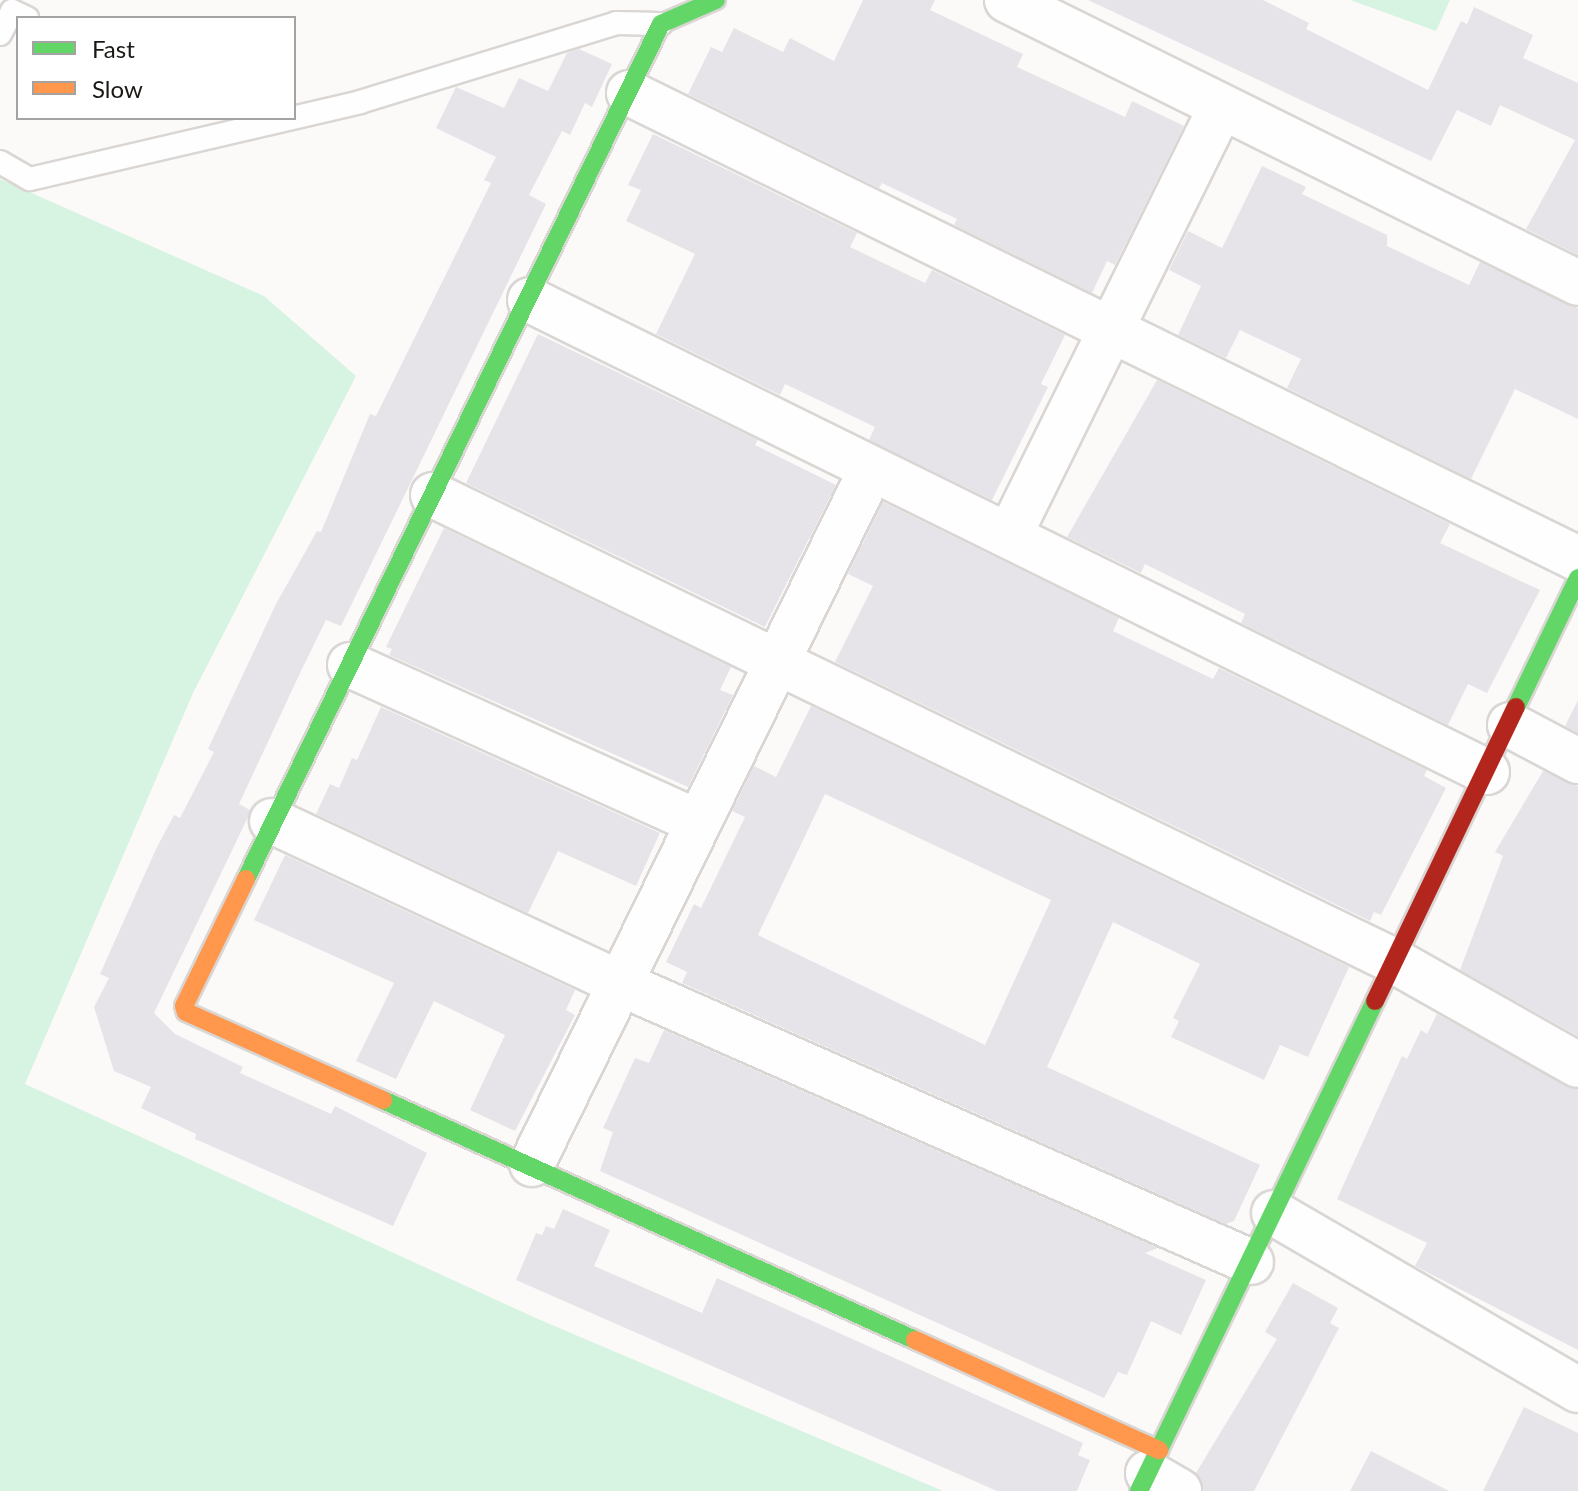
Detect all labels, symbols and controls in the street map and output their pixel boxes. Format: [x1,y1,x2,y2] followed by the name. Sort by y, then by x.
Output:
[16,16,296,120] legend
[92,34,135,63] text: Fast
[92,74,143,103] text: Slow

